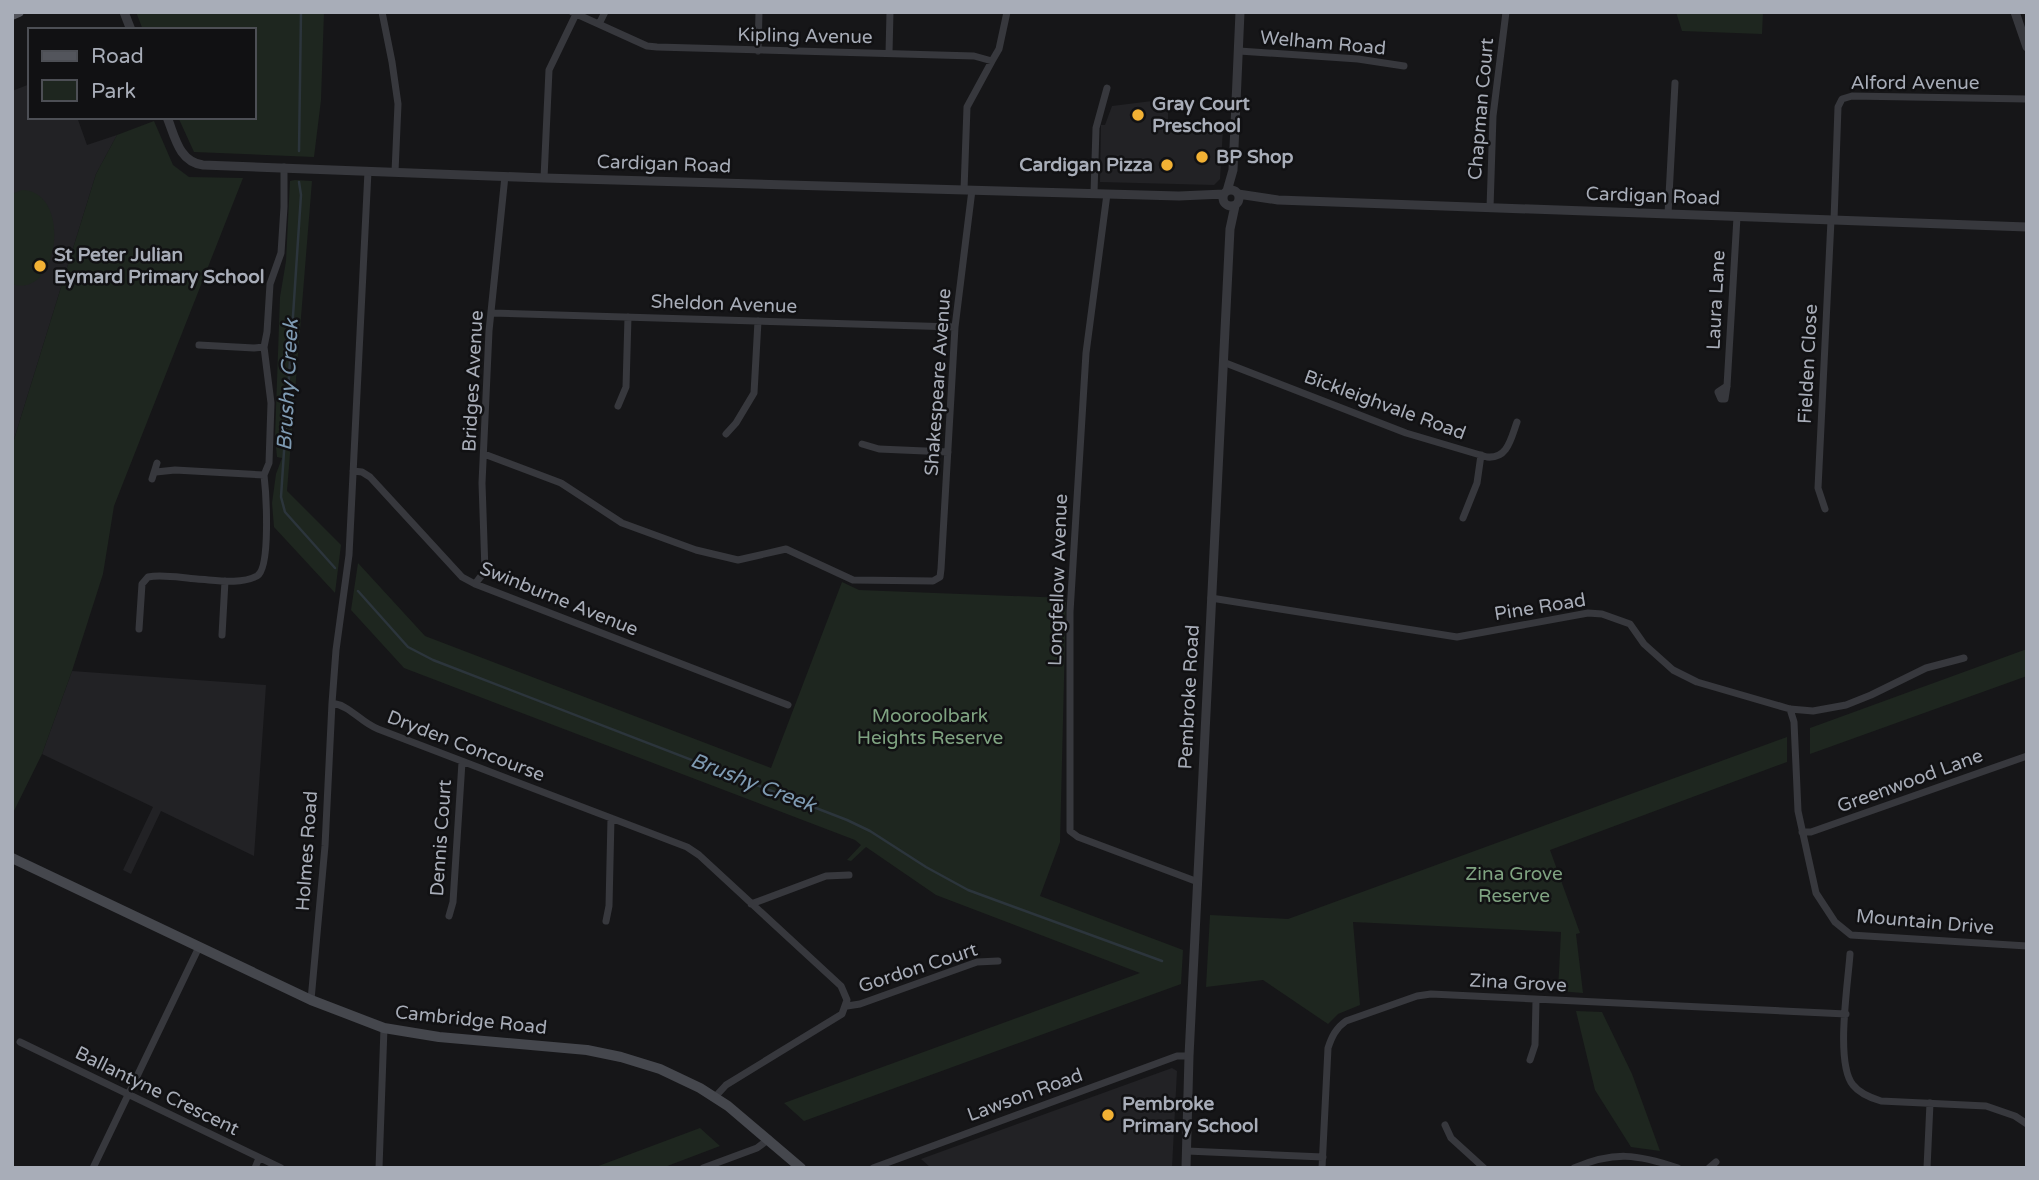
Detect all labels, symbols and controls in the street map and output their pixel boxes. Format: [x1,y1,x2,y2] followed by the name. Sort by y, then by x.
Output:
[737,24,873,48] street label: Kipling Avenue
[1259,27,1387,59] street label: Welham Road
[28,28,256,119] legend
[1464,37,1498,181] street label: Chapman Court
[91,44,144,69] text: Road
[1851,72,1979,94] street label: Alford Avenue
[91,79,136,104] text: Park
[1152,93,1251,137] place label: Gray Court Preschool
[1130,107,1146,123] marker: Gray Court Preschool
[1216,146,1294,169] place label: BP Shop
[1194,149,1210,165] marker: BP Shop
[596,151,732,177] street label: Cardigan Road
[1019,154,1153,177] place label: Cardigan Pizza
[1159,157,1175,173] marker: Cardigan Pizza
[1585,183,1721,209] street label: Cardigan Road
[54,244,264,289] place label: St Peter Julian Eymard Primary School
[1702,250,1730,350] street label: Laura Lane
[32,258,48,274] marker: St Peter Julian Eymard Primary School
[920,287,956,477] street label: Shakespeare Avenue
[650,290,798,318] street label: Sheldon Avenue
[1794,303,1822,425] street label: Fielden Close
[458,310,488,452] street label: Bridges Avenue
[272,317,304,452] water label: Brushy Creek
[1301,365,1469,445] street label: Bickleighvale Road
[1044,493,1072,667] street label: Longfellow Avenue
[477,557,641,641] street label: Swinburne Avenue
[1493,589,1587,625] street label: Pine Road
[1174,624,1204,770] street label: Pembroke Road
[857,705,1003,749] park label: Mooroolbark Heights Reserve
[384,706,548,786] street label: Dryden Concourse
[1834,744,1986,818] street label: Greenwood Lane
[687,748,821,819] water label: Brushy Creek
[426,779,456,897] street label: Dennis Court
[292,790,322,912] street label: Holmes Road
[1465,863,1563,907] park label: Zina Grove Reserve
[1855,905,1995,939] street label: Mountain Drive
[856,938,980,998] street label: Gordon Court
[1469,969,1567,997] street label: Zina Grove
[394,1001,548,1039] street label: Cambridge Road
[72,1042,242,1140] street label: Ballantyne Crescent
[964,1064,1086,1126] street label: Lawson Road
[1122,1093,1258,1138] place label: Pembroke Primary School
[1100,1107,1116,1123] marker: Pembroke Primary School

